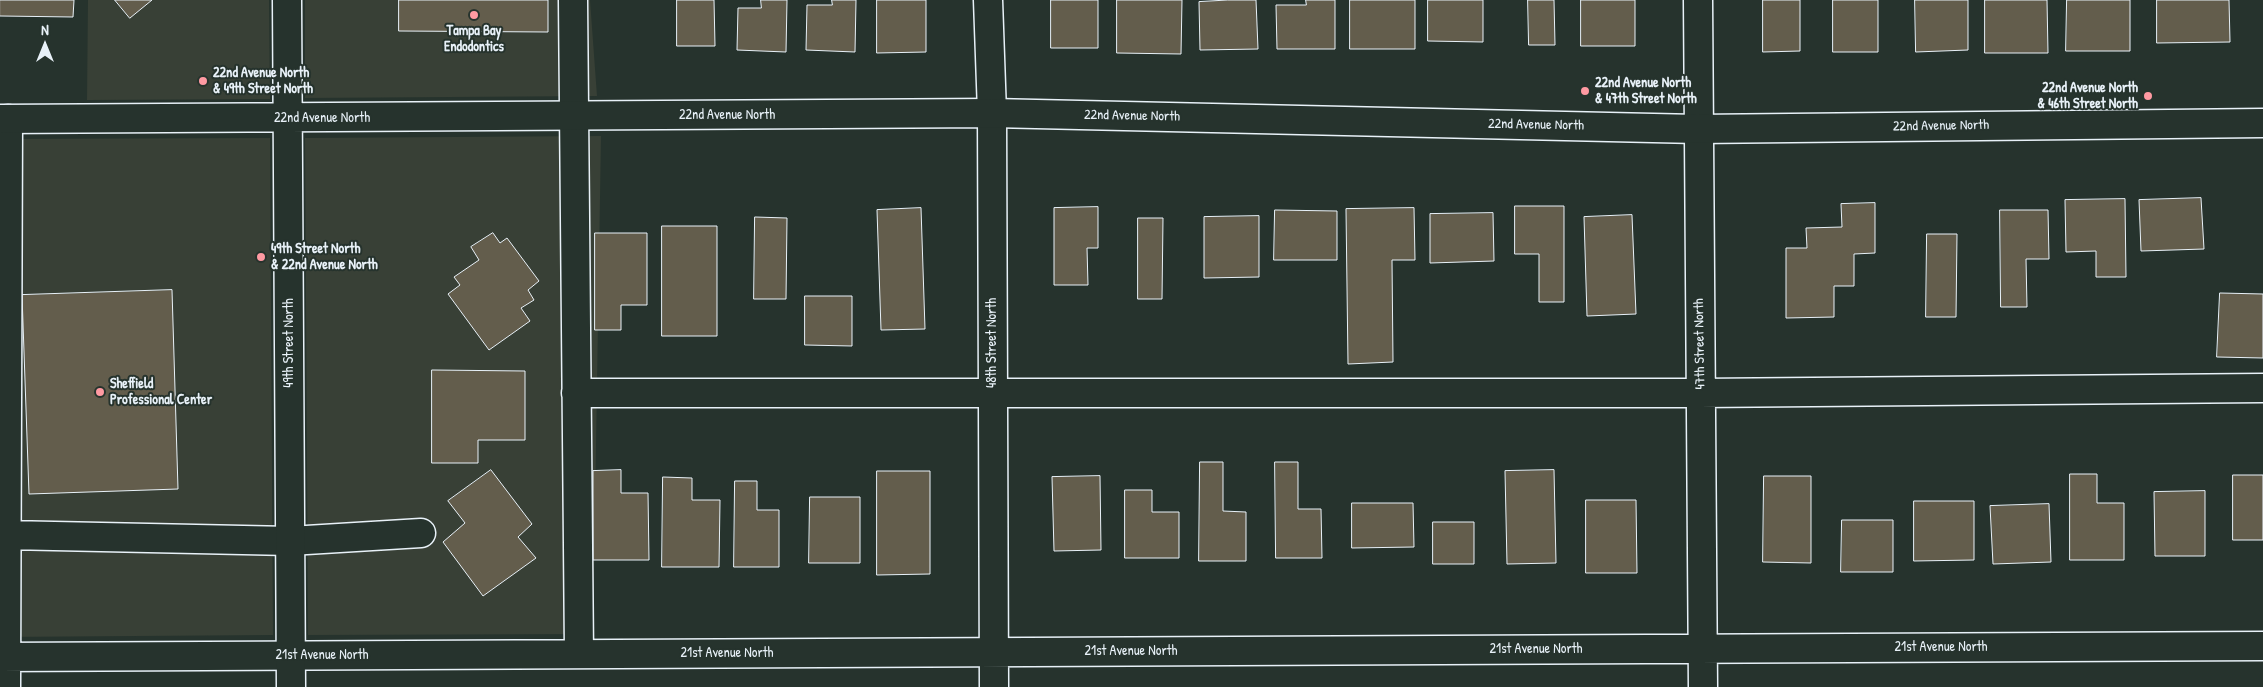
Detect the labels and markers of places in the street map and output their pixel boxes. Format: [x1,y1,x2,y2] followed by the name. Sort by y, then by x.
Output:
[468,9,480,21] marker: Tampa Bay Endodontics
[444,23,504,56] place label: Tampa Bay Endodontics
[213,65,313,98] place label: 22nd Avenue North & 49th Street North
[197,75,209,87] marker: 22nd Avenue North & 49th Street North
[1595,75,1697,108] place label: 22nd Avenue North & 47th Street North
[2038,80,2138,112] place label: 22nd Avenue North & 46th Street North
[1579,85,1591,97] marker: 22nd Avenue North & 47th Street North
[2142,90,2154,102] marker: 22nd Avenue North & 46th Street North
[271,241,378,274] place label: 49th Street North & 22nd Avenue North
[255,251,267,263] marker: 49th Street North & 22nd Avenue North
[110,376,212,408] place label: Sheffield Professional Center
[94,386,106,398] marker: Sheffield Professional Center

